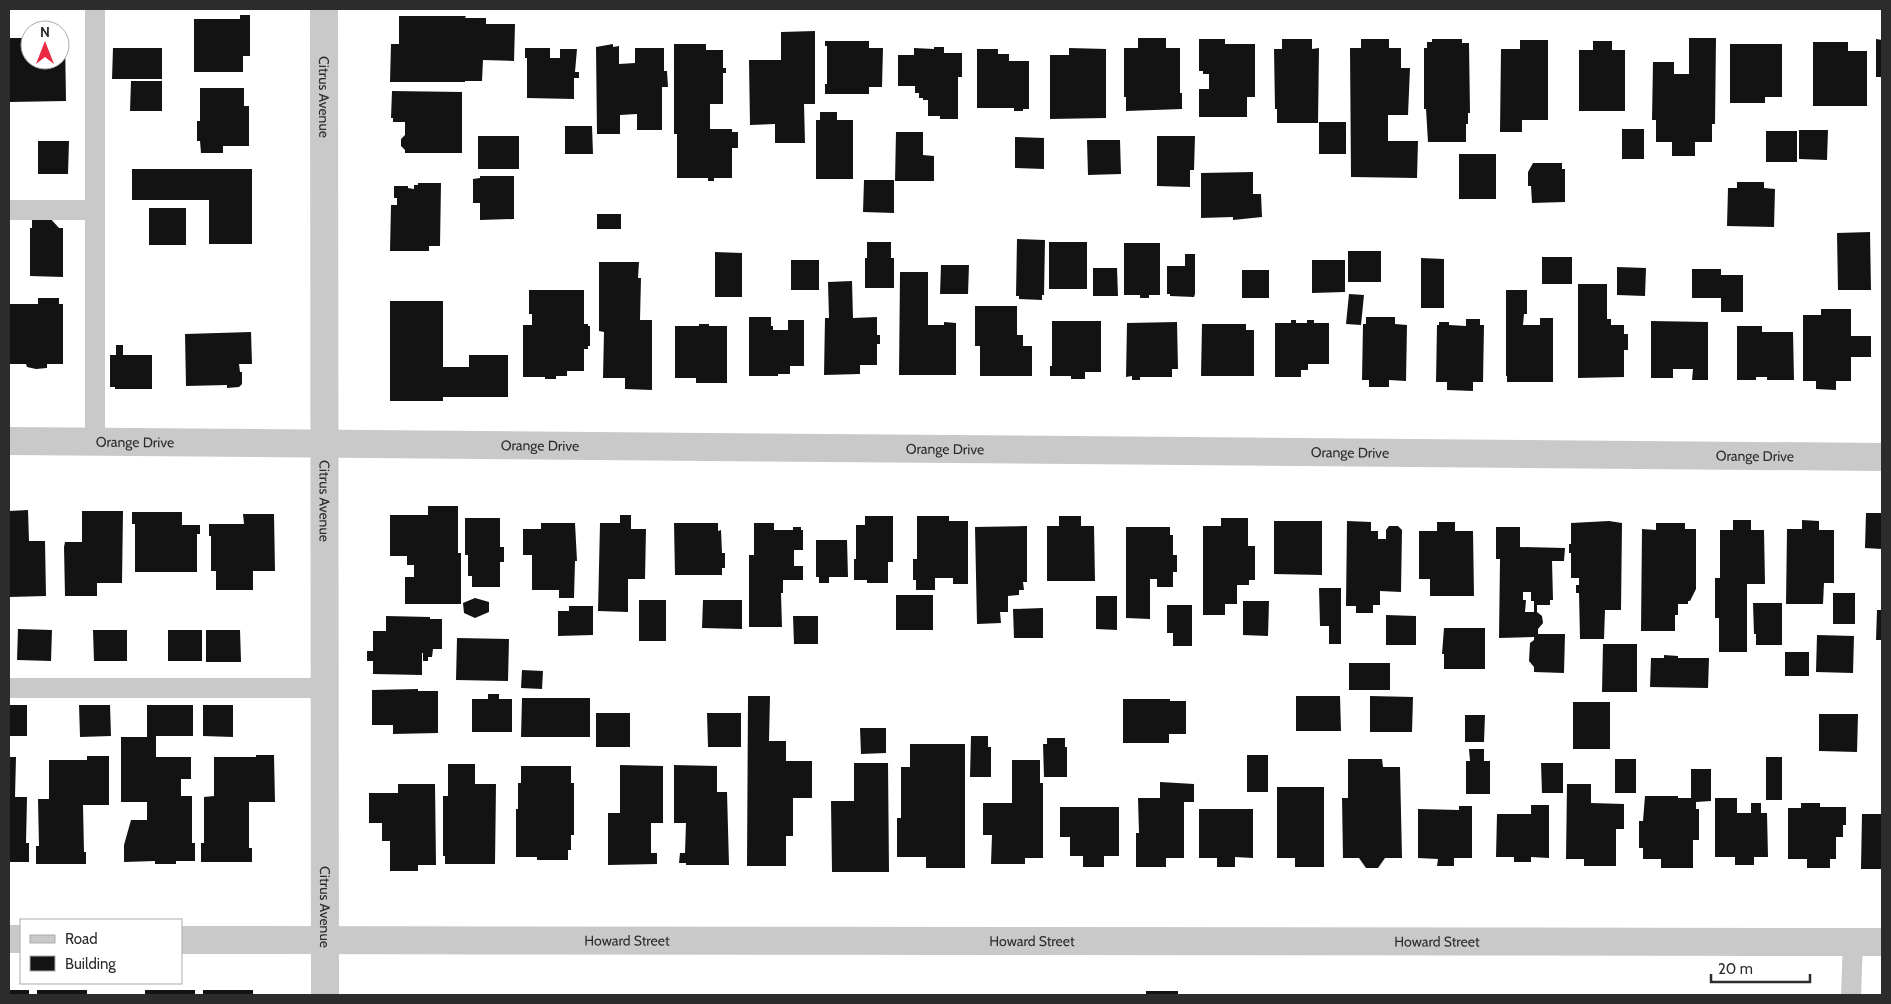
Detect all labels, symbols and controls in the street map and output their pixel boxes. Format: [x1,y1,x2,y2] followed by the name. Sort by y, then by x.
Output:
[20,20,70,70] north arrow
[40,23,50,41] text: N
[315,56,333,138] street label: Citrus Avenue
[96,433,174,451] street label: Orange Drive
[501,436,579,455] street label: Orange Drive
[906,440,984,458] street label: Orange Drive
[1311,443,1389,462] street label: Orange Drive
[1716,447,1794,465] street label: Orange Drive
[315,460,334,542] street label: Citrus Avenue
[316,866,334,948] street label: Citrus Avenue
[20,919,182,984] legend
[65,930,98,948] text: Road
[584,931,670,950] street label: Howard Street
[989,932,1075,950] street label: Howard Street
[1394,932,1480,951] street label: Howard Street
[1711,952,1810,984] scale bar
[65,955,116,973] text: Building
[1718,960,1753,978] text: 20 m

